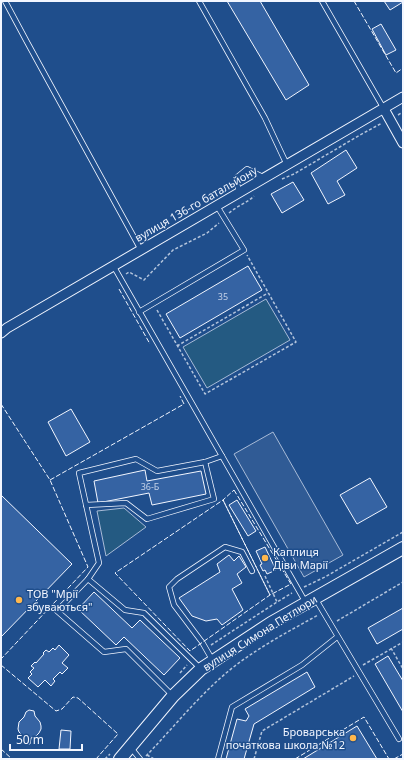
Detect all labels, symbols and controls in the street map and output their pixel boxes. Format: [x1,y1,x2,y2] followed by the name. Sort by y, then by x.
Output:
[132,162,260,245] street label: вулиця 136-го батальйону
[218,290,228,303] house number: 35
[141,480,160,493] house number: 36-Б
[273,544,328,572] place label: Каплиця Діви Марії
[260,553,270,563] marker: Каплиця Діви Марії
[27,586,92,614] place label: ТОВ "Мрії збуваються"
[200,591,320,674] street label: вулиця Симона Петлюри
[14,595,24,605] marker: ТОВ "Мрії збуваються"
[226,724,345,752] place label: Броварська початкова школа №12
[10,726,82,752] scale bar
[16,731,44,748] text: 50 m
[348,733,358,743] marker: Броварська початкова школа №12

